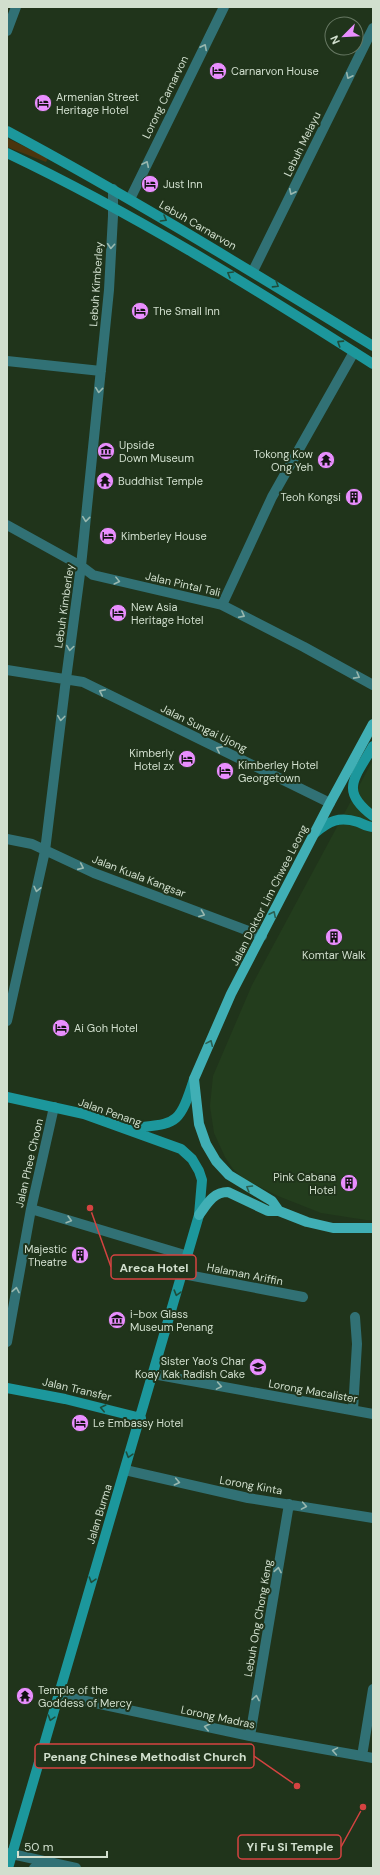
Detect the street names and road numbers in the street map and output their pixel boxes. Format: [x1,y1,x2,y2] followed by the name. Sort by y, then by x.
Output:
[139,53,191,141] street label: Lorong Carnarvon
[280,109,324,179] street label: Lebuh Melayu
[157,197,239,253] street label: Lebuh Carnarvon
[86,241,106,327] street label: Lebuh Kimberley
[51,563,77,649] street label: Lebuh Kimberley
[144,569,222,599] street label: Jalan Pintal Tali
[158,701,250,755] street label: Jalan Sungai Ujong
[227,822,311,968] street label: Jalan Doktor Lim Chwee Leong
[90,852,188,900] street label: Jalan Kuala Kangsar
[76,1095,144,1129] street label: Jalan Penang
[12,1117,46,1209] street label: Jalan Phee Choon
[206,1260,284,1288] street label: Halaman Ariffin
[41,1374,113,1404] street label: Jalan Transfer
[267,1376,359,1406] street label: Lorong Macalister
[219,1473,284,1497] street label: Lorong Kinta
[83,1482,115,1546] street label: Jalan Burma
[241,1558,275,1678] street label: Lebuh Ong Chong Keng
[180,1702,256,1732] street label: Lorong Madras

